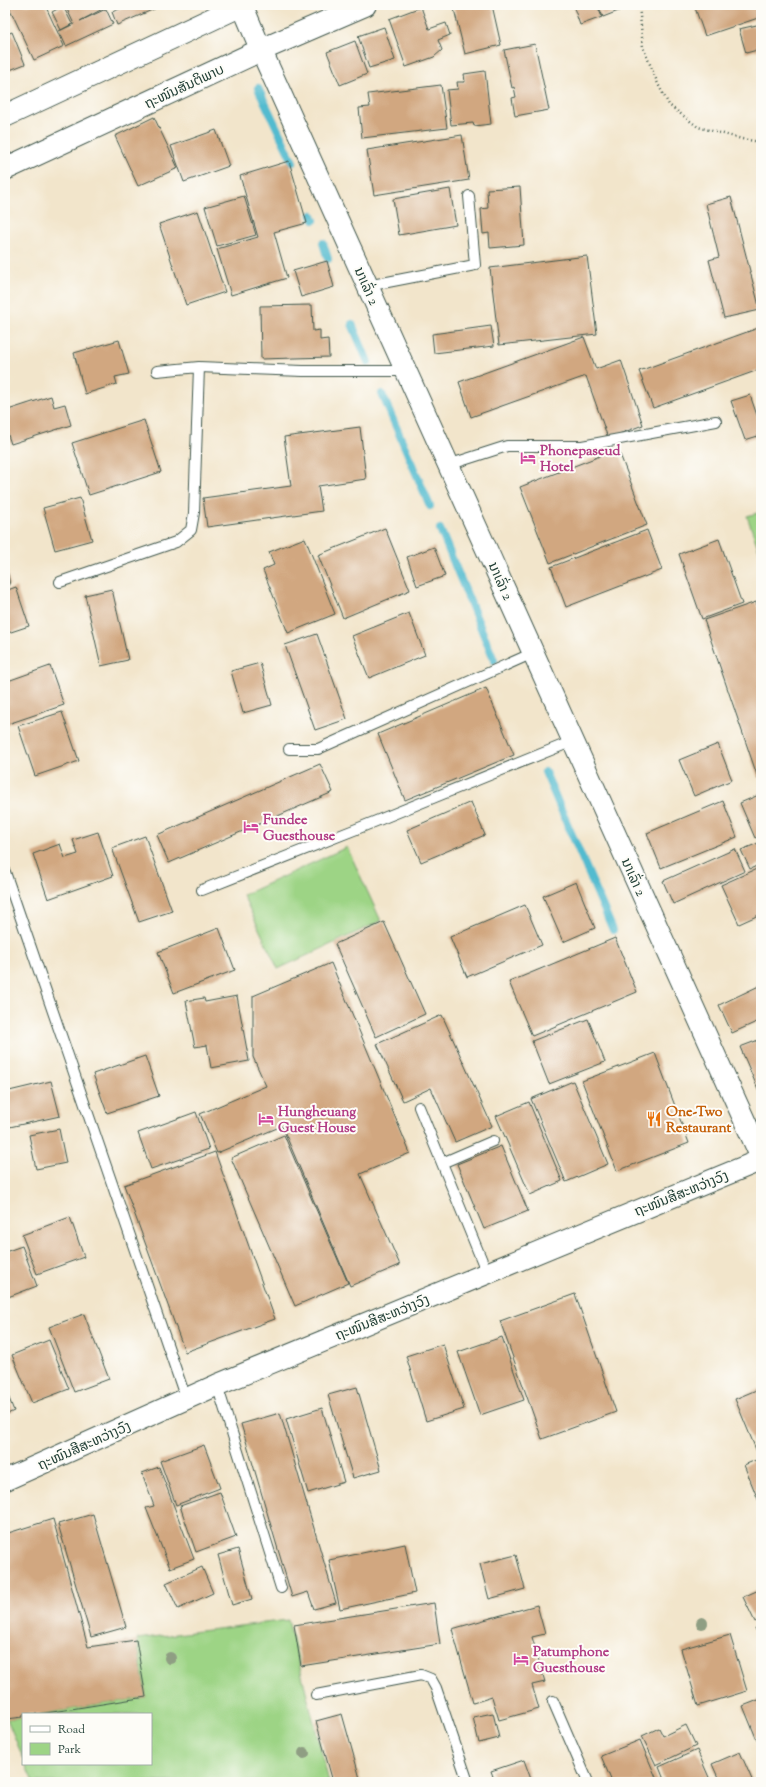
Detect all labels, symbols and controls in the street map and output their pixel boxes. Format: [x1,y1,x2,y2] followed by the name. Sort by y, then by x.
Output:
[142,61,228,115] street label: ຖະໜົນສັນຕິພາບ
[348,264,385,310] street label: ນາເລົ່າ 2
[540,442,620,478] place label: Phonepaseud Hotel
[519,449,537,467] hotel icon: Phonepaseud Hotel
[482,559,519,605] street label: ນາເລົ່າ 2
[263,811,336,847] place label: Fundee Guesthouse
[242,818,260,836] hotel icon: Fundee Guesthouse
[615,855,652,901] street label: ນາເລົ່າ 2
[278,1103,357,1139] place label: Hungheuang Guest House
[666,1103,732,1139] place label: One-Two Restaurant
[257,1110,275,1128] hotel icon: Hungheuang Guest House
[645,1110,663,1128] restaurant icon: One-Two Restaurant
[632,1167,732,1223] street label: ຖະໜົນສີສະຫວ່າງວົງ
[333,1291,433,1347] street label: ຖະໜົນສີສະຫວ່າງວົງ
[35,1417,135,1476] street label: ຖະໜົນສີສະຫວ່າງວົງ
[533,1643,610,1679] place label: Patumphone Guesthouse
[512,1650,530,1668] hotel icon: Patumphone Guesthouse
[22,1713,152,1765] legend
[58,1721,85,1739] text: Road
[58,1741,81,1759] text: Park

